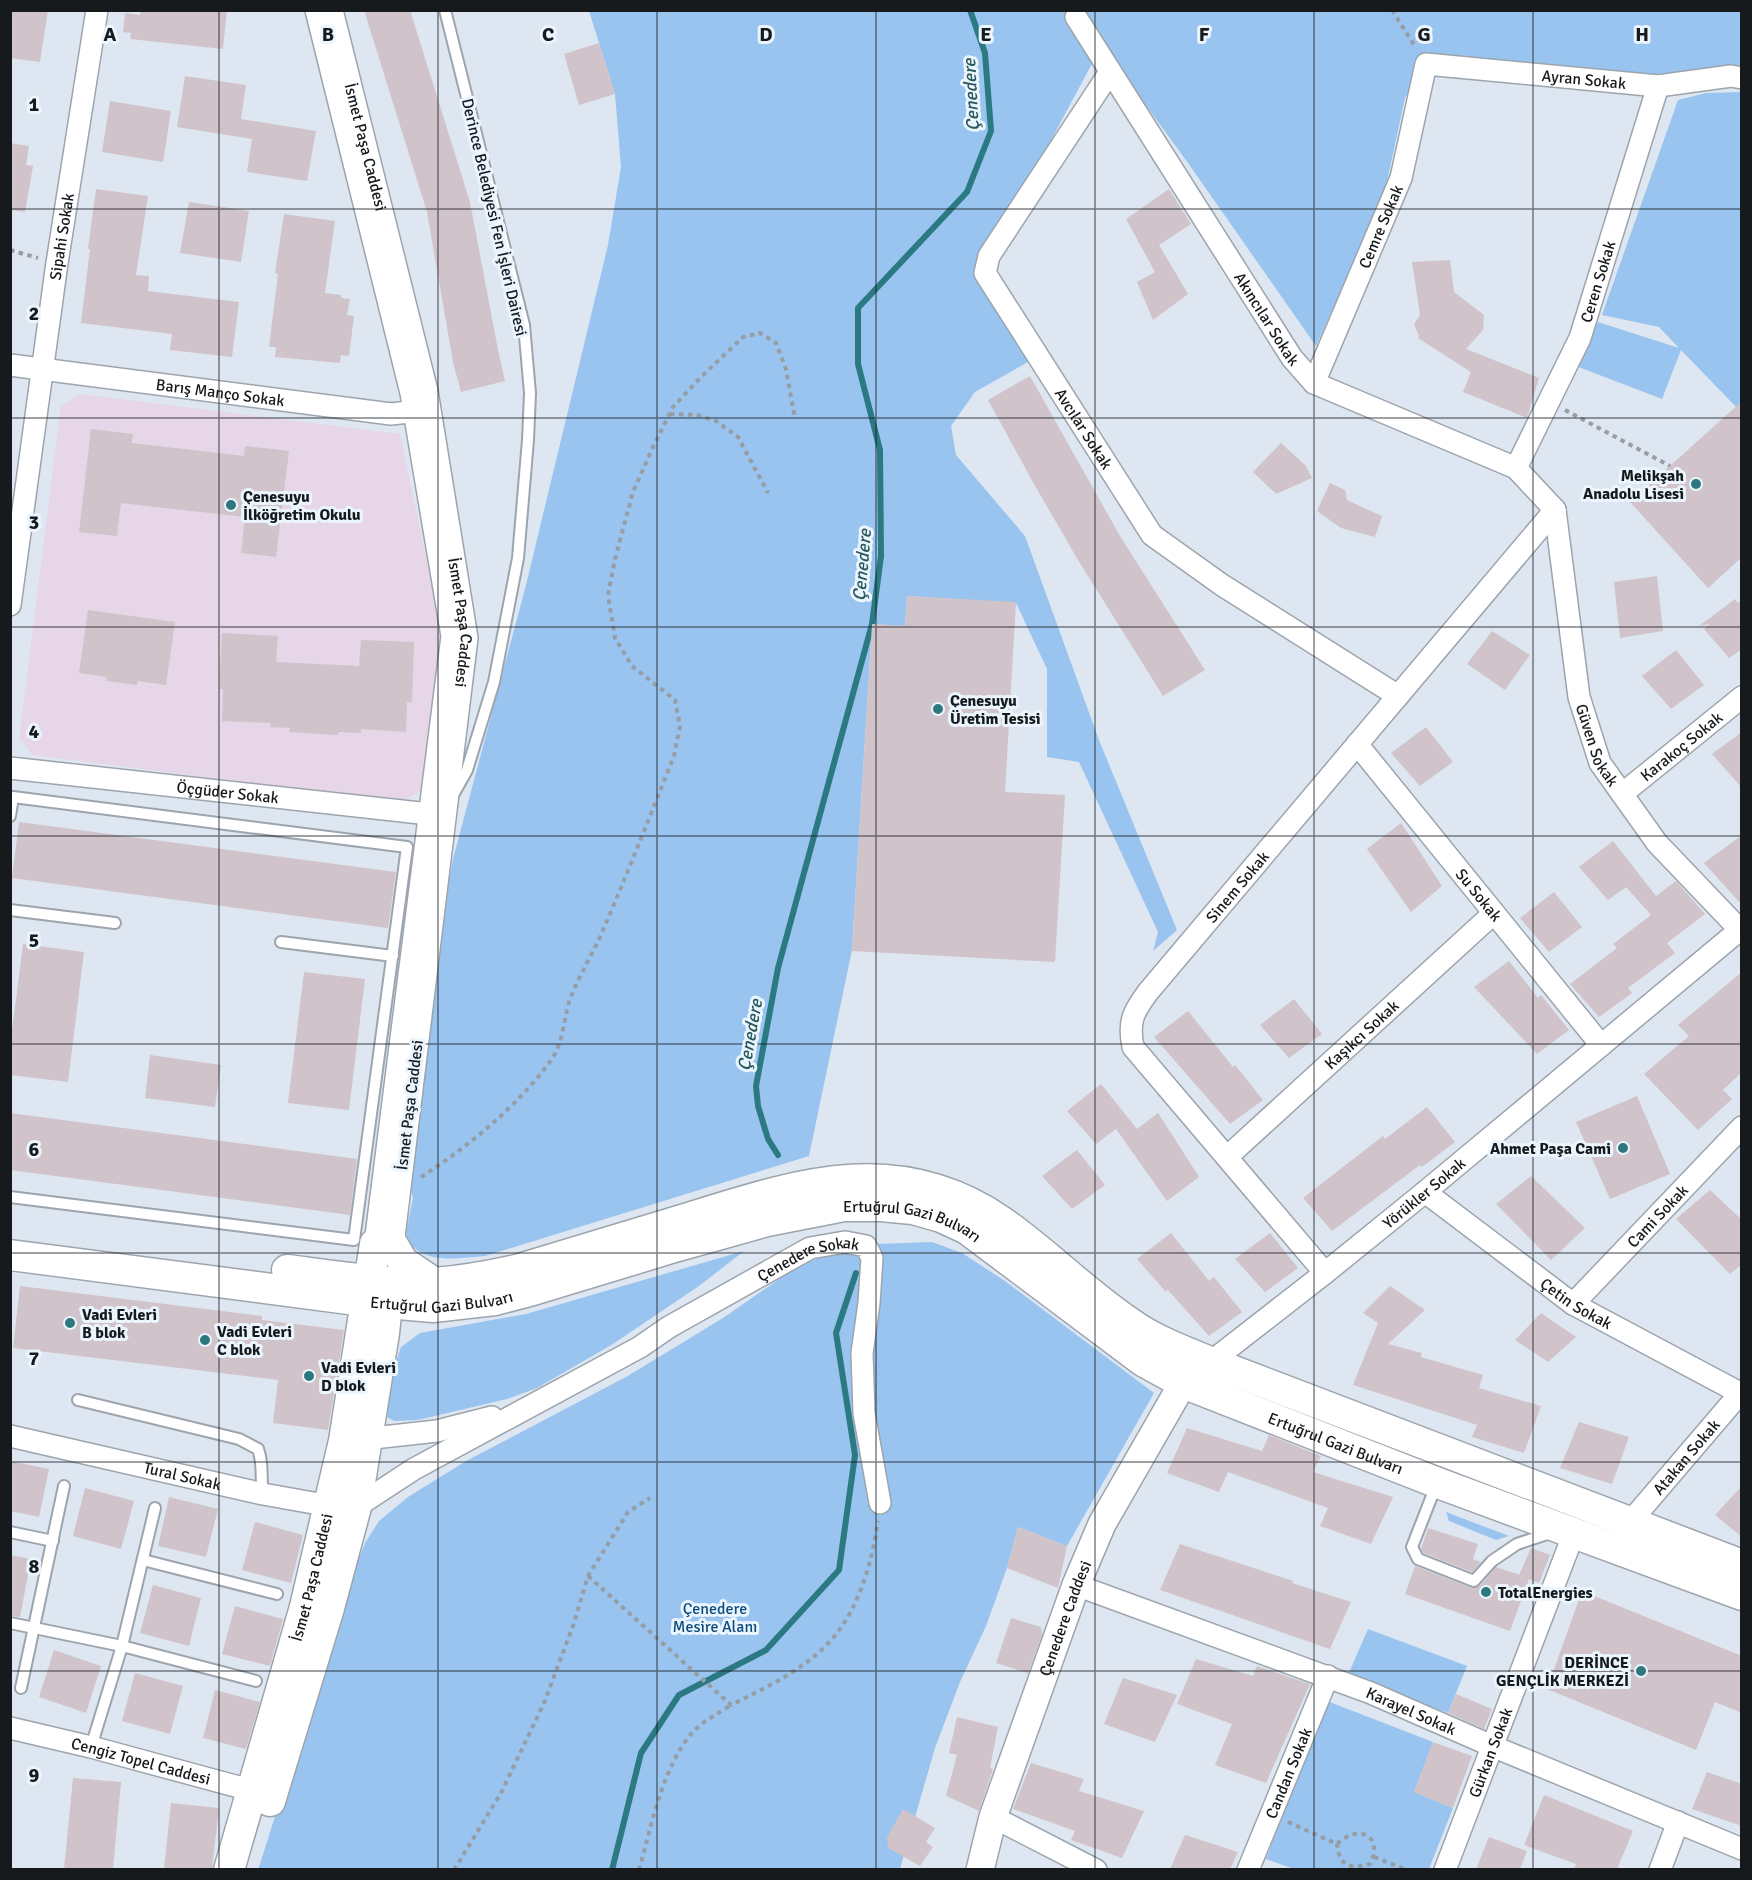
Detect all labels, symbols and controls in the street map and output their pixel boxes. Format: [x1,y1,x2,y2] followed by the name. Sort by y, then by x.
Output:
[104,22,117,47] text: A
[322,22,334,47] text: B
[542,22,554,47] text: C
[759,22,773,47] text: D
[980,22,992,47] text: E
[1199,22,1210,47] text: F
[1417,22,1431,47] text: G
[1635,22,1649,47] text: H
[958,57,984,132] water label: Çenedere
[1541,66,1627,94] street label: Ayran Sokak
[340,81,391,213] street label: İsmet Paşa Caddesi
[29,92,40,117] text: 1
[457,96,531,338] street label: Derince Belediyesi Fen İşleri Dairesi
[1355,182,1408,272] street label: Cemre Sokak
[46,192,79,281] street label: Sipahi Sokak
[1576,238,1621,325] street label: Ceren Sokak
[1229,269,1303,370] street label: Akıncılar Sokak
[29,301,39,326] text: 2
[155,375,286,411] street label: Barış Manço Sokak
[1050,385,1116,473] street label: Avcılar Sokak
[1583,466,1684,504] place label: Melikşah Anadolu Lisesi
[1689,477,1703,491] marker: Melikşah Anadolu Lisesi
[243,487,361,525] place label: Çenesuyu İlköğretim Okulu
[224,498,238,512] marker: Çenesuyu İlköğretim Okulu
[29,510,39,535] text: 3
[848,527,876,602] water label: Çenedere
[443,556,476,688] street label: İsmet Paşa Caddesi
[950,691,1041,729] place label: Çenesuyu Üretim Tesisi
[1571,701,1622,791] street label: Güven Sokak
[931,702,945,716] marker: Çenesuyu Üretim Tesisi
[1637,708,1727,786] street label: Karakoç Sokak
[29,719,40,744] text: 4
[175,777,280,808] street label: Öçgüder Sokak
[1202,847,1274,927] street label: Sinem Sokak
[1451,865,1506,926] street label: Su Sokak
[29,928,39,953] text: 5
[733,996,767,1073] water label: Çenedere
[1321,996,1403,1074] street label: Kaşıkcı Sokak
[392,1039,428,1171] street label: İsmet Paşa Caddesi
[29,1137,40,1162] text: 6
[1490,1139,1611,1159] place label: Ahmet Paşa Cami
[1616,1141,1630,1155] marker: Ahmet Paşa Cami
[1379,1153,1470,1233] street label: Yörükler Sokak
[1623,1181,1693,1252] street label: Cami Sokak
[843,1197,985,1247] street label: Ertuğrul Gazi Bulvarı
[754,1233,861,1287] street label: Çenedere Sokak
[1536,1274,1615,1334] street label: Çetin Sokak
[369,1287,515,1318] street label: Ertuğrul Gazi Bulvarı
[82,1305,157,1343] place label: Vadi Evleri B blok
[63,1316,77,1330] marker: Vadi Evleri B blok
[217,1322,292,1360] place label: Vadi Evleri C blok
[198,1333,212,1347] marker: Vadi Evleri C blok
[29,1346,40,1371] text: 7
[321,1358,396,1396] place label: Vadi Evleri D blok
[302,1369,316,1383] marker: Vadi Evleri D blok
[1265,1408,1406,1479] street label: Ertuğrul Gazi Bulvarı
[1649,1415,1724,1499] street label: Atakan Sokak
[142,1458,223,1495] street label: Tural Sokak
[287,1512,338,1644] street label: İsmet Paşa Caddesi
[29,1554,40,1579] text: 8
[1035,1558,1096,1679] street label: Çenedere Caddesi
[1498,1583,1593,1603] place label: TotalEnergies
[1479,1585,1493,1599] marker: TotalEnergies
[673,1599,757,1637] park label: Çenedere Mesire Alanı
[1496,1653,1629,1691] place label: DERİNCE GENÇLİK MERKEZİ
[1634,1664,1648,1678] marker: DERİNCE GENÇLİK MERKEZİ
[1363,1683,1459,1740] street label: Karayel Sokak
[1465,1705,1517,1801] street label: Gürkan Sokak
[1261,1725,1317,1822] street label: Candan Sokak
[69,1734,213,1790] street label: Cengiz Topel Caddesi
[29,1763,40,1788] text: 9

